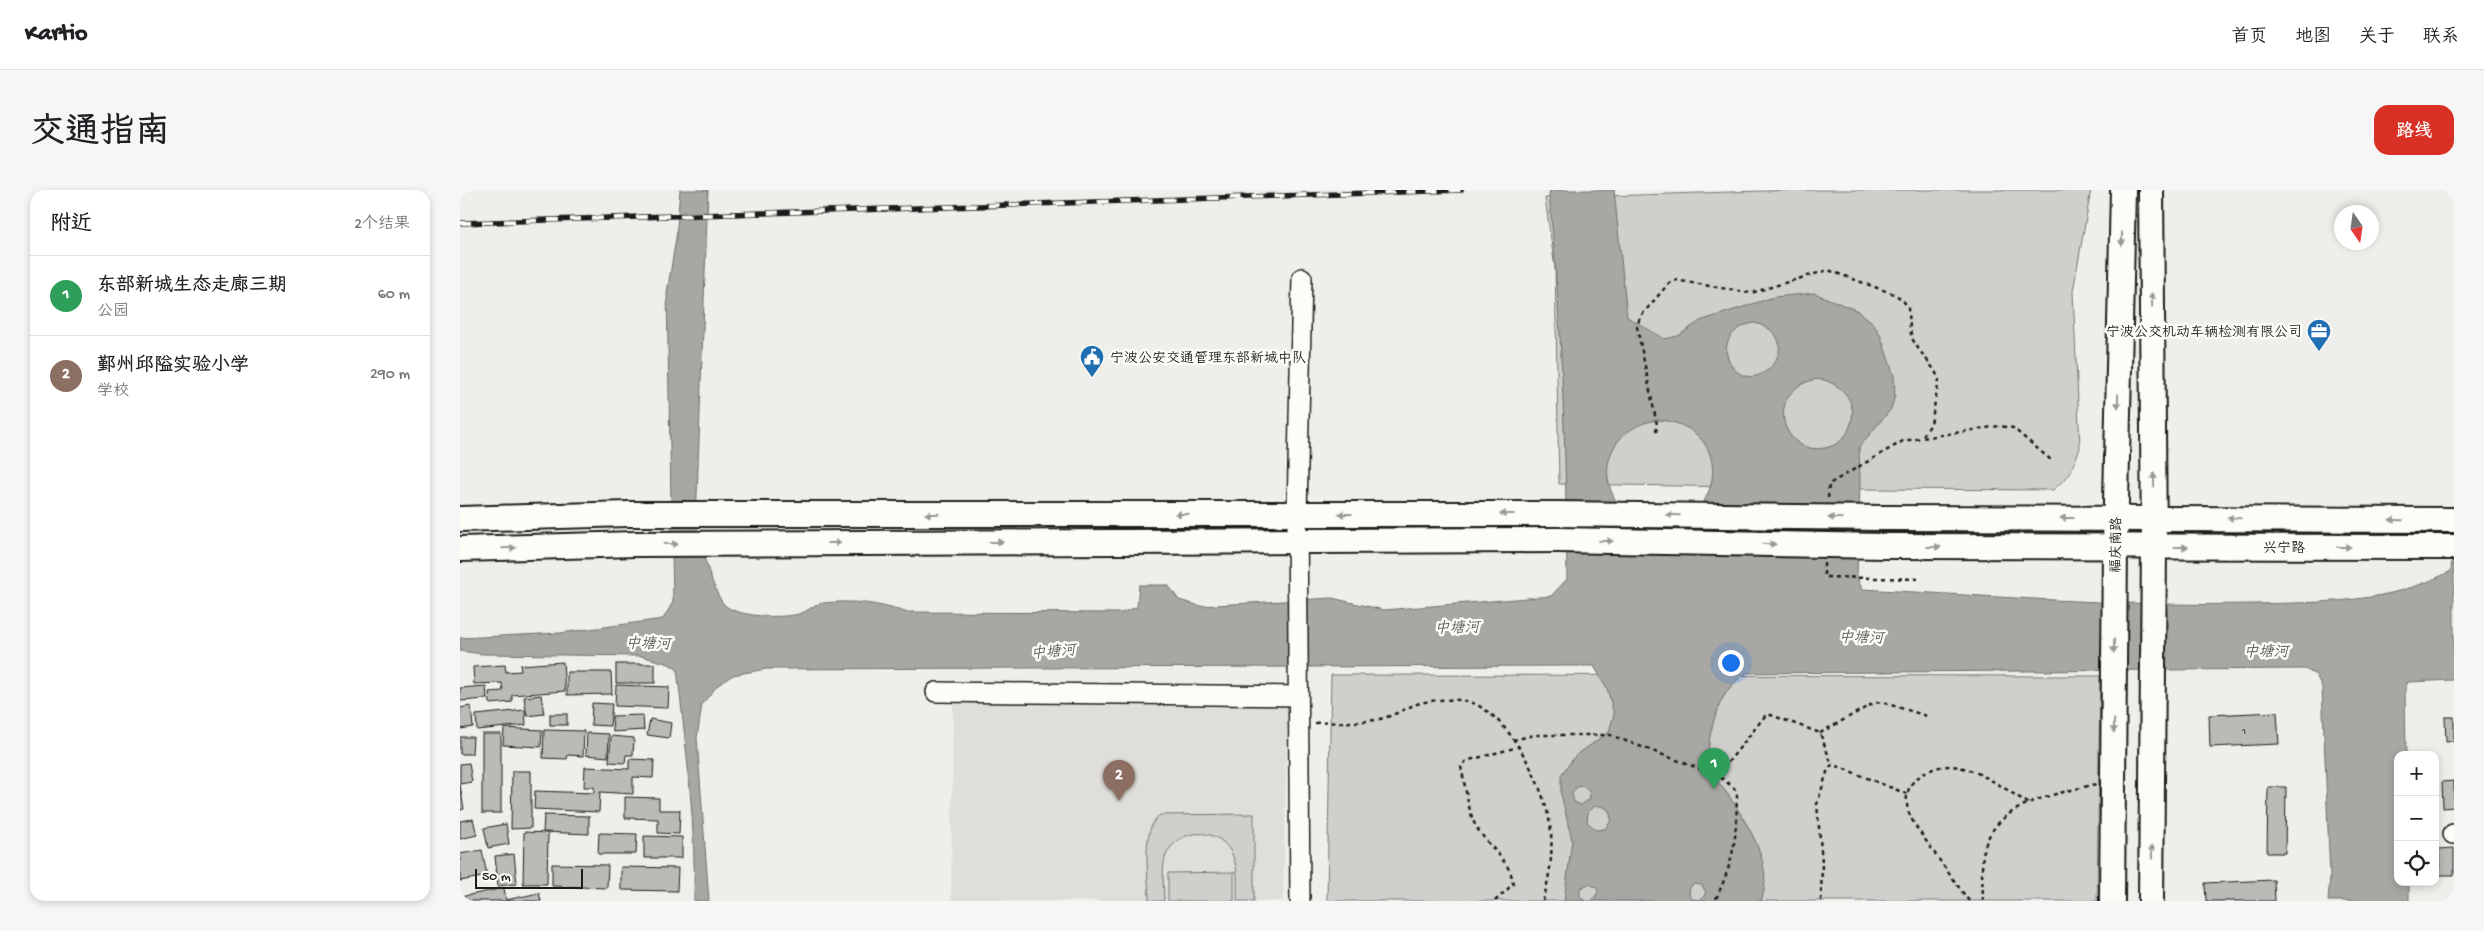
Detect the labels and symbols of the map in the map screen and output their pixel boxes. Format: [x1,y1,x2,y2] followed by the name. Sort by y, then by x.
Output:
[2334,205,2379,250] north arrow
[2118,231,2126,247] one-way arrow
[2148,292,2156,308] one-way arrow
[2306,318,2332,352] office icon: 宁波公交机动车辆检测有限公司
[2106,324,2302,342] place label: 宁波公交机动车辆检测有限公司
[1079,344,1105,378] public building icon: 宁波公安交通管理东部新城中队
[1110,350,1306,368] place label: 宁波公安交通管理东部新城中队
[2114,393,2122,409] one-way arrow
[2150,472,2158,488] one-way arrow
[924,510,940,518] one-way arrow
[1174,510,1190,518] one-way arrow
[1336,510,1352,518] one-way arrow
[1499,510,1515,518] one-way arrow
[1664,511,1680,519] one-way arrow
[1827,513,1843,521] one-way arrow
[2058,514,2074,522] one-way arrow
[2225,514,2241,522] one-way arrow
[2388,516,2404,524] one-way arrow
[2108,517,2126,573] street label: 福庆南路
[1599,537,1615,545] one-way arrow
[988,538,1004,546] one-way arrow
[826,539,842,547] one-way arrow
[663,540,679,548] one-way arrow
[1761,540,1777,548] one-way arrow
[2263,540,2305,558] street label: 兴宁路
[501,543,517,551] one-way arrow
[1926,543,1942,551] one-way arrow
[2173,543,2189,551] one-way arrow
[2336,543,2352,551] one-way arrow
[1434,619,1483,638] water label: 中塘河
[1838,629,1887,648] water label: 中塘河
[625,635,674,654] water label: 中塘河
[2110,638,2118,654] one-way arrow
[1030,641,1079,664] water label: 中塘河
[2243,643,2291,662] water label: 中塘河
[1718,650,1744,676] your location
[2109,718,2117,734] one-way arrow
[2241,726,2246,738] house number: 1
[1698,748,1730,789] pin: 1
[1103,760,1135,801] pin: 2
[2148,844,2156,860] one-way arrow
[475,866,582,889] scale bar

